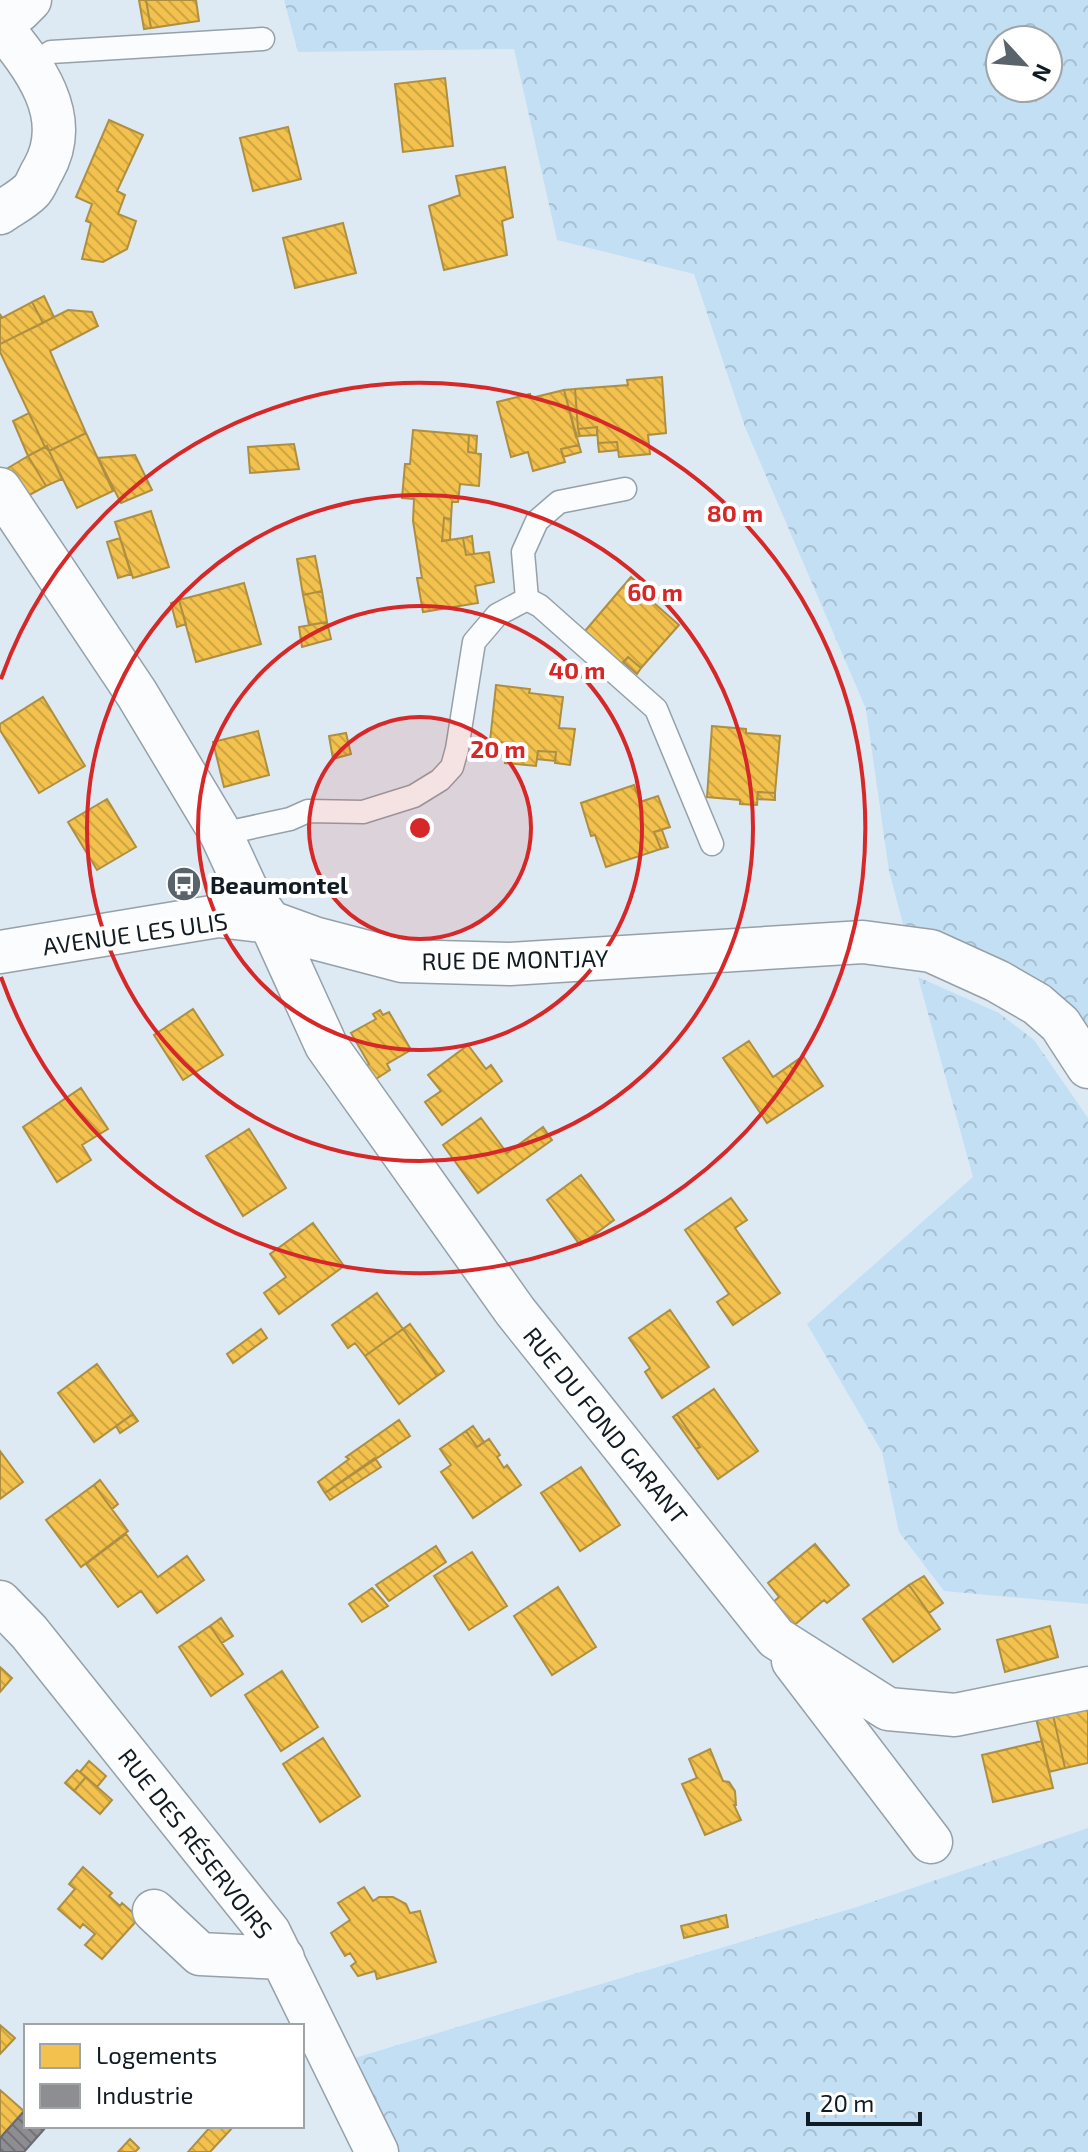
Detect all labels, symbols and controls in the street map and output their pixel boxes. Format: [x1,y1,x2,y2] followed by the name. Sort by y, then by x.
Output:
[984,24,1064,104] north arrow
[1028,60,1058,86] text: N
[707,498,763,527] text: 80 m
[627,577,683,606] text: 60 m
[549,655,605,684] text: 40 m
[470,734,526,763] text: 20 m
[406,814,434,842] centre of rings
[165,865,203,903] bus stop icon: Beaumontel
[210,870,348,899] place label: Beaumontel
[41,906,229,960] street label: AVENUE LES ULIS
[421,943,609,975] street label: RUE DE MONTJAY
[518,1321,694,1529] street label: RUE DU FOND GARANT
[113,1742,279,1944] street label: RUE DES RÉSERVOIRS
[24,2024,304,2128] legend
[96,2040,217,2069] text: Logements
[808,2076,920,2126] scale bar
[96,2080,193,2109] text: Industrie
[820,2088,874,2117] text: 20 m

